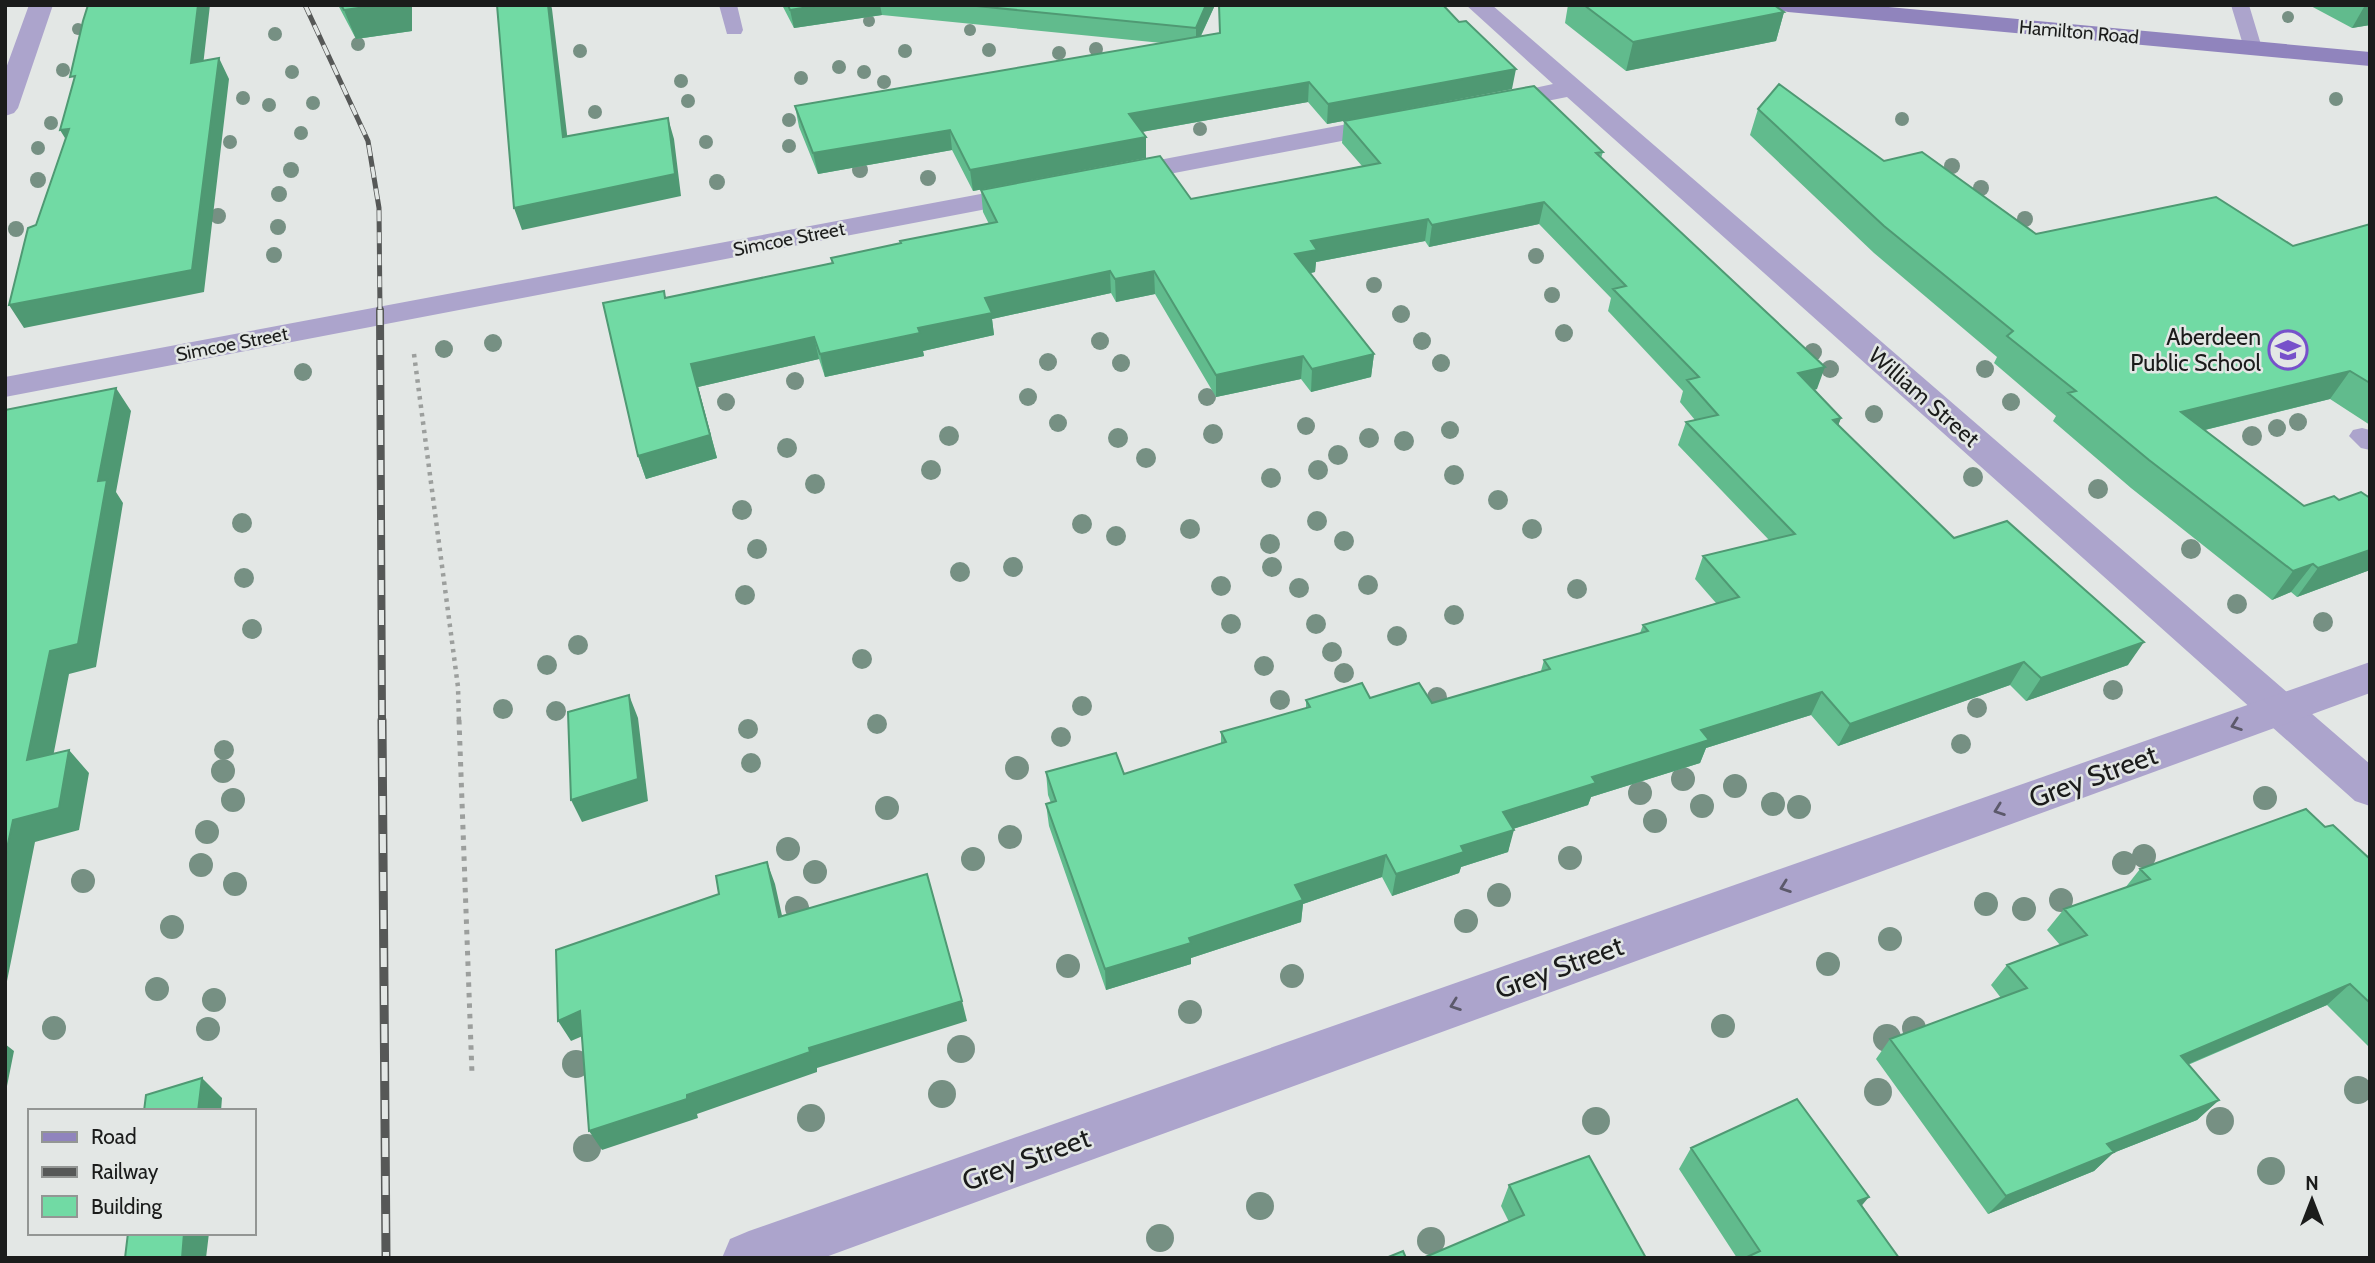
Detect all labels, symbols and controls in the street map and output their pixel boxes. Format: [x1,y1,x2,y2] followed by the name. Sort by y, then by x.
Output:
[2018,15,2140,49] street label: Hamilton Road
[731,217,847,261] street label: Simcoe Street
[174,322,290,366] street label: Simcoe Street
[2130,323,2262,377] place label: Aberdeen Public School
[2267,329,2309,371] school or university icon: Aberdeen Public School
[1863,341,1985,453] street label: William Street
[2231,717,2243,731] one-way arrow
[2024,737,2162,815] street label: Grey Street
[1993,802,2005,816] one-way arrow
[1779,878,1791,892] one-way arrow
[1490,928,1628,1006] street label: Grey Street
[1450,997,1462,1011] one-way arrow
[28,1109,256,1235] legend
[957,1120,1095,1198] street label: Grey Street
[91,1124,137,1149] text: Road
[91,1159,159,1184] text: Railway
[2277,1165,2347,1235] north arrow
[2305,1172,2319,1195] text: N
[91,1194,163,1219] text: Building

